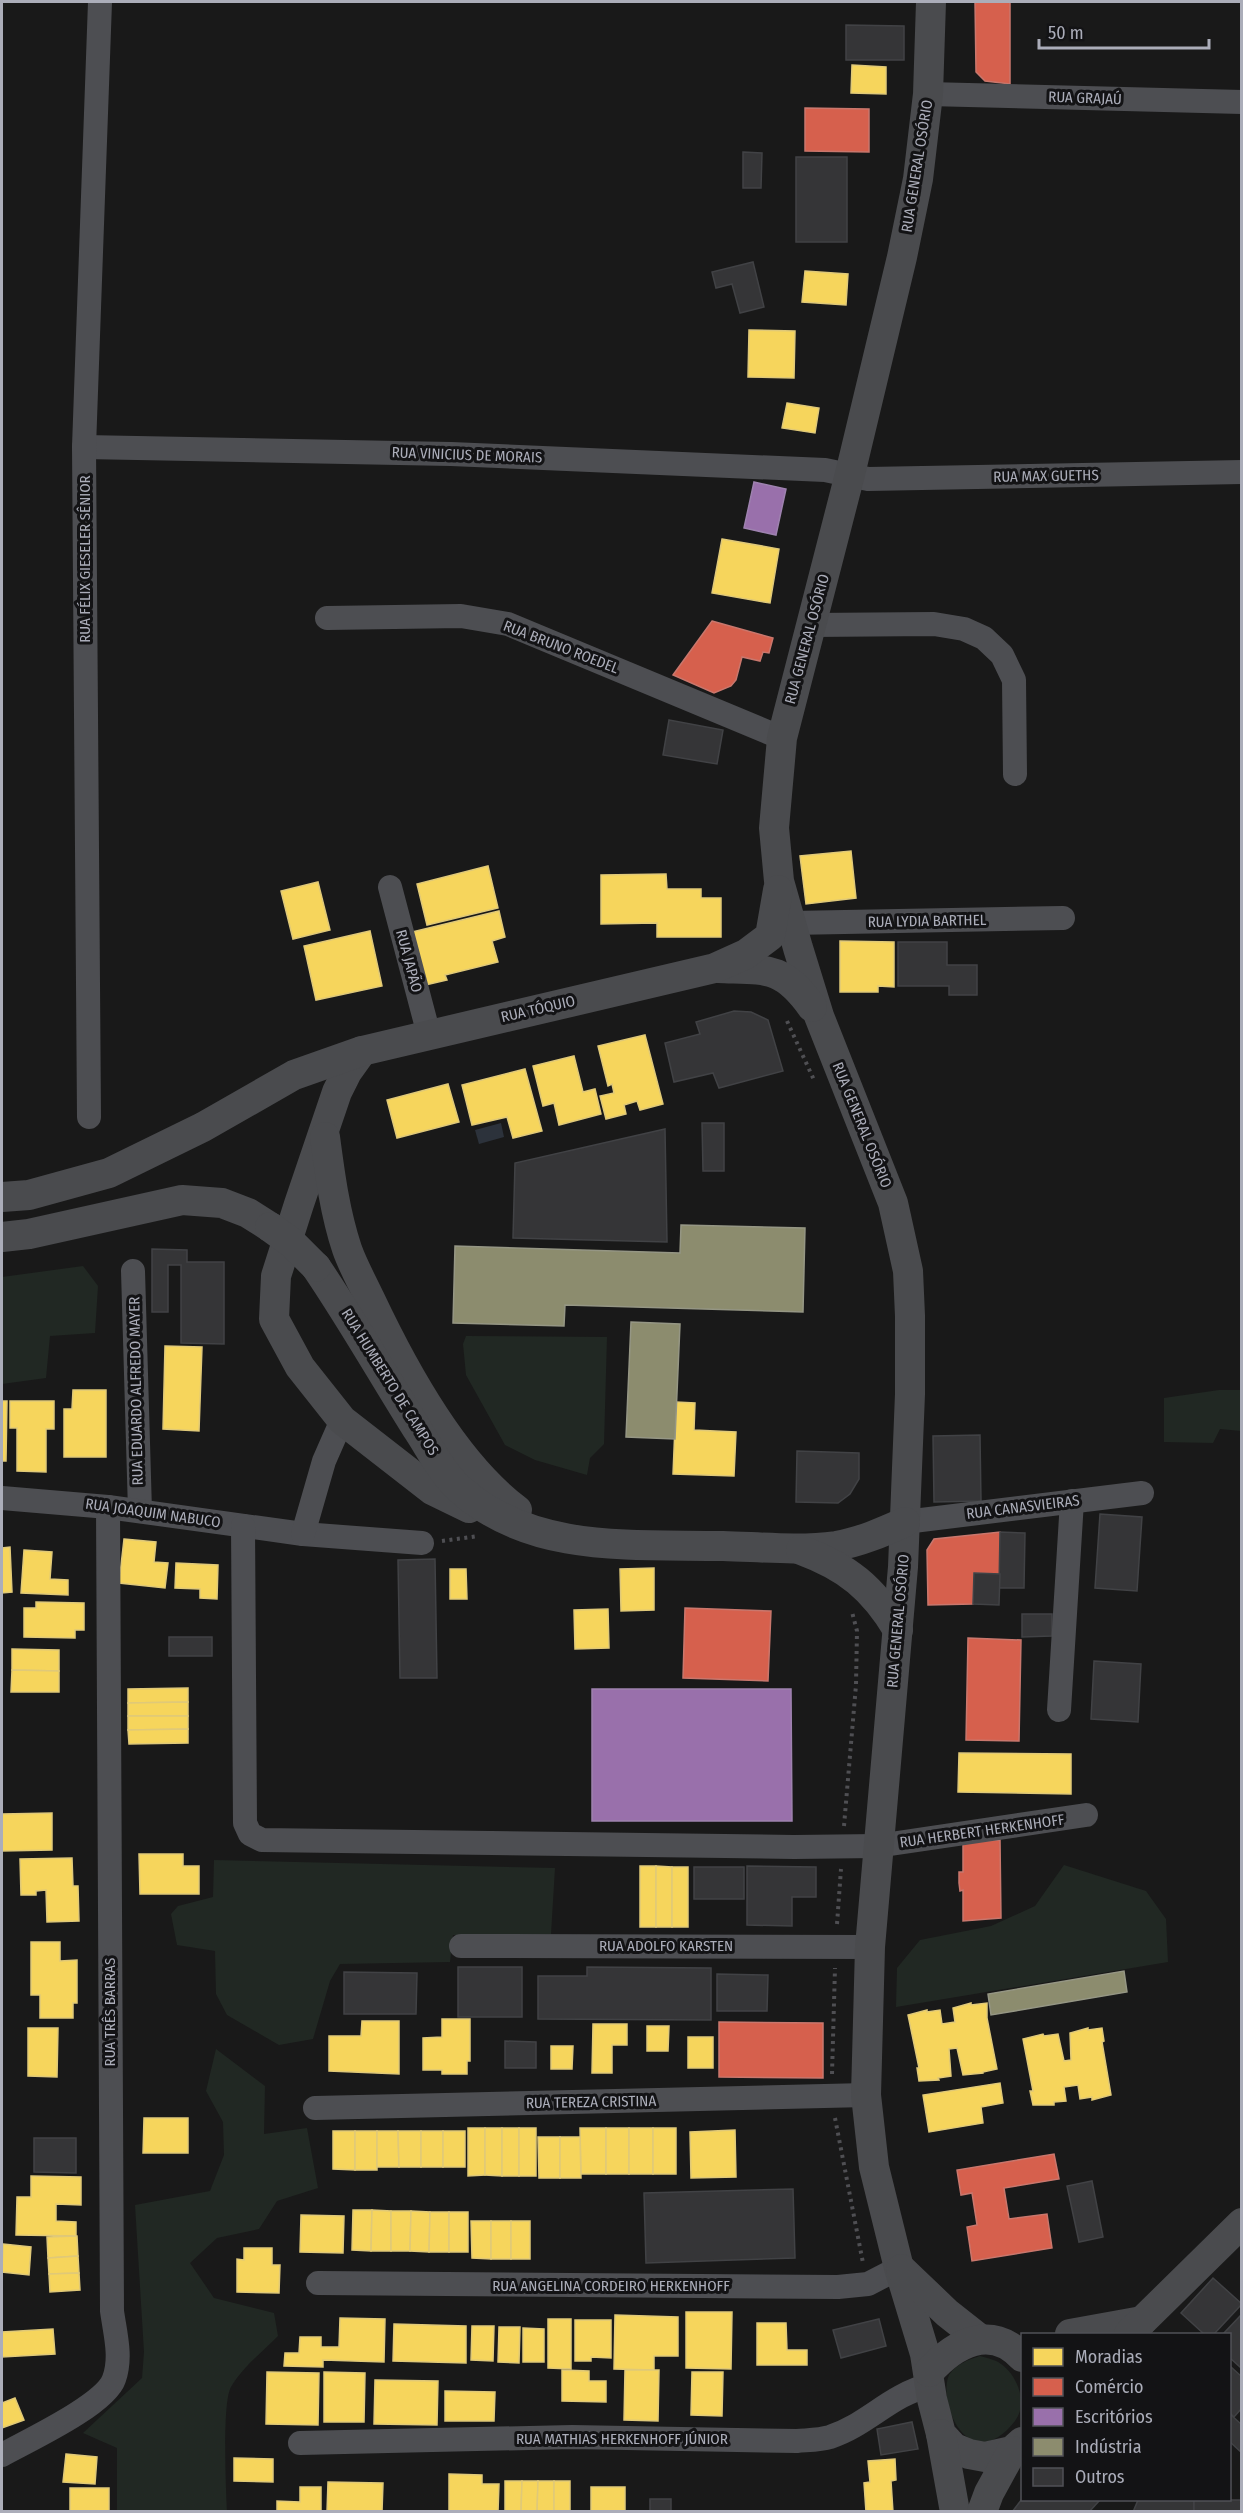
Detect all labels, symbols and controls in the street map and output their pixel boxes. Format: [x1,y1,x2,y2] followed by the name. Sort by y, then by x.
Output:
[1039,12,1208,50] scale bar
[1048,22,1084,44] text: 50 m
[1048,88,1122,108] street label: RUA GRAJAÚ
[898,98,936,234] street label: RUA GENERAL OSÓRIO
[391,443,543,467] street label: RUA VINICIUS DE MORAIS
[993,466,1099,486] street label: RUA MAX GUETHS
[76,475,94,643] street label: RUA FÉLIX GIESELER SÊNIOR
[781,572,833,706] street label: RUA GENERAL OSÓRIO
[501,617,622,677] street label: RUA BRUNO ROEDEL
[868,911,987,931] street label: RUA LYDIA BARTHEL
[392,928,426,994] street label: RUA JAPÃO
[499,992,577,1026] street label: RUA TÓQUIO
[829,1060,895,1190] street label: RUA GENERAL OSÓRIO
[125,1296,147,1486] street label: RUA EDUARDO ALFREDO MAYER
[337,1305,443,1459] street label: RUA HUMBERTO DE CAMPOS
[965,1491,1081,1523] street label: RUA CANASVIEIRAS
[84,1495,222,1531] street label: RUA JOAQUIM NABUCO
[883,1553,913,1689] street label: RUA GENERAL OSÓRIO
[899,1810,1066,1851] street label: RUA HERBERT HERKENHOFF
[599,1937,733,1955] street label: RUA ADOLFO KARSTEN
[101,1958,119,2066] street label: RUA TRÊS BARRAS
[526,2092,656,2112] street label: RUA TEREZA CRISTINA
[492,2277,730,2295] street label: RUA ANGELINA CORDEIRO HERKENHOFF
[1021,2333,1231,2501] legend
[1075,2346,1143,2368] text: Moradias
[1075,2376,1143,2398] text: Comércio
[1075,2406,1153,2428] text: Escritórios
[516,2430,728,2448] street label: RUA MATHIAS HERKENHOFF JÚNIOR
[1075,2436,1142,2458] text: Indústria
[1075,2466,1125,2488] text: Outros

